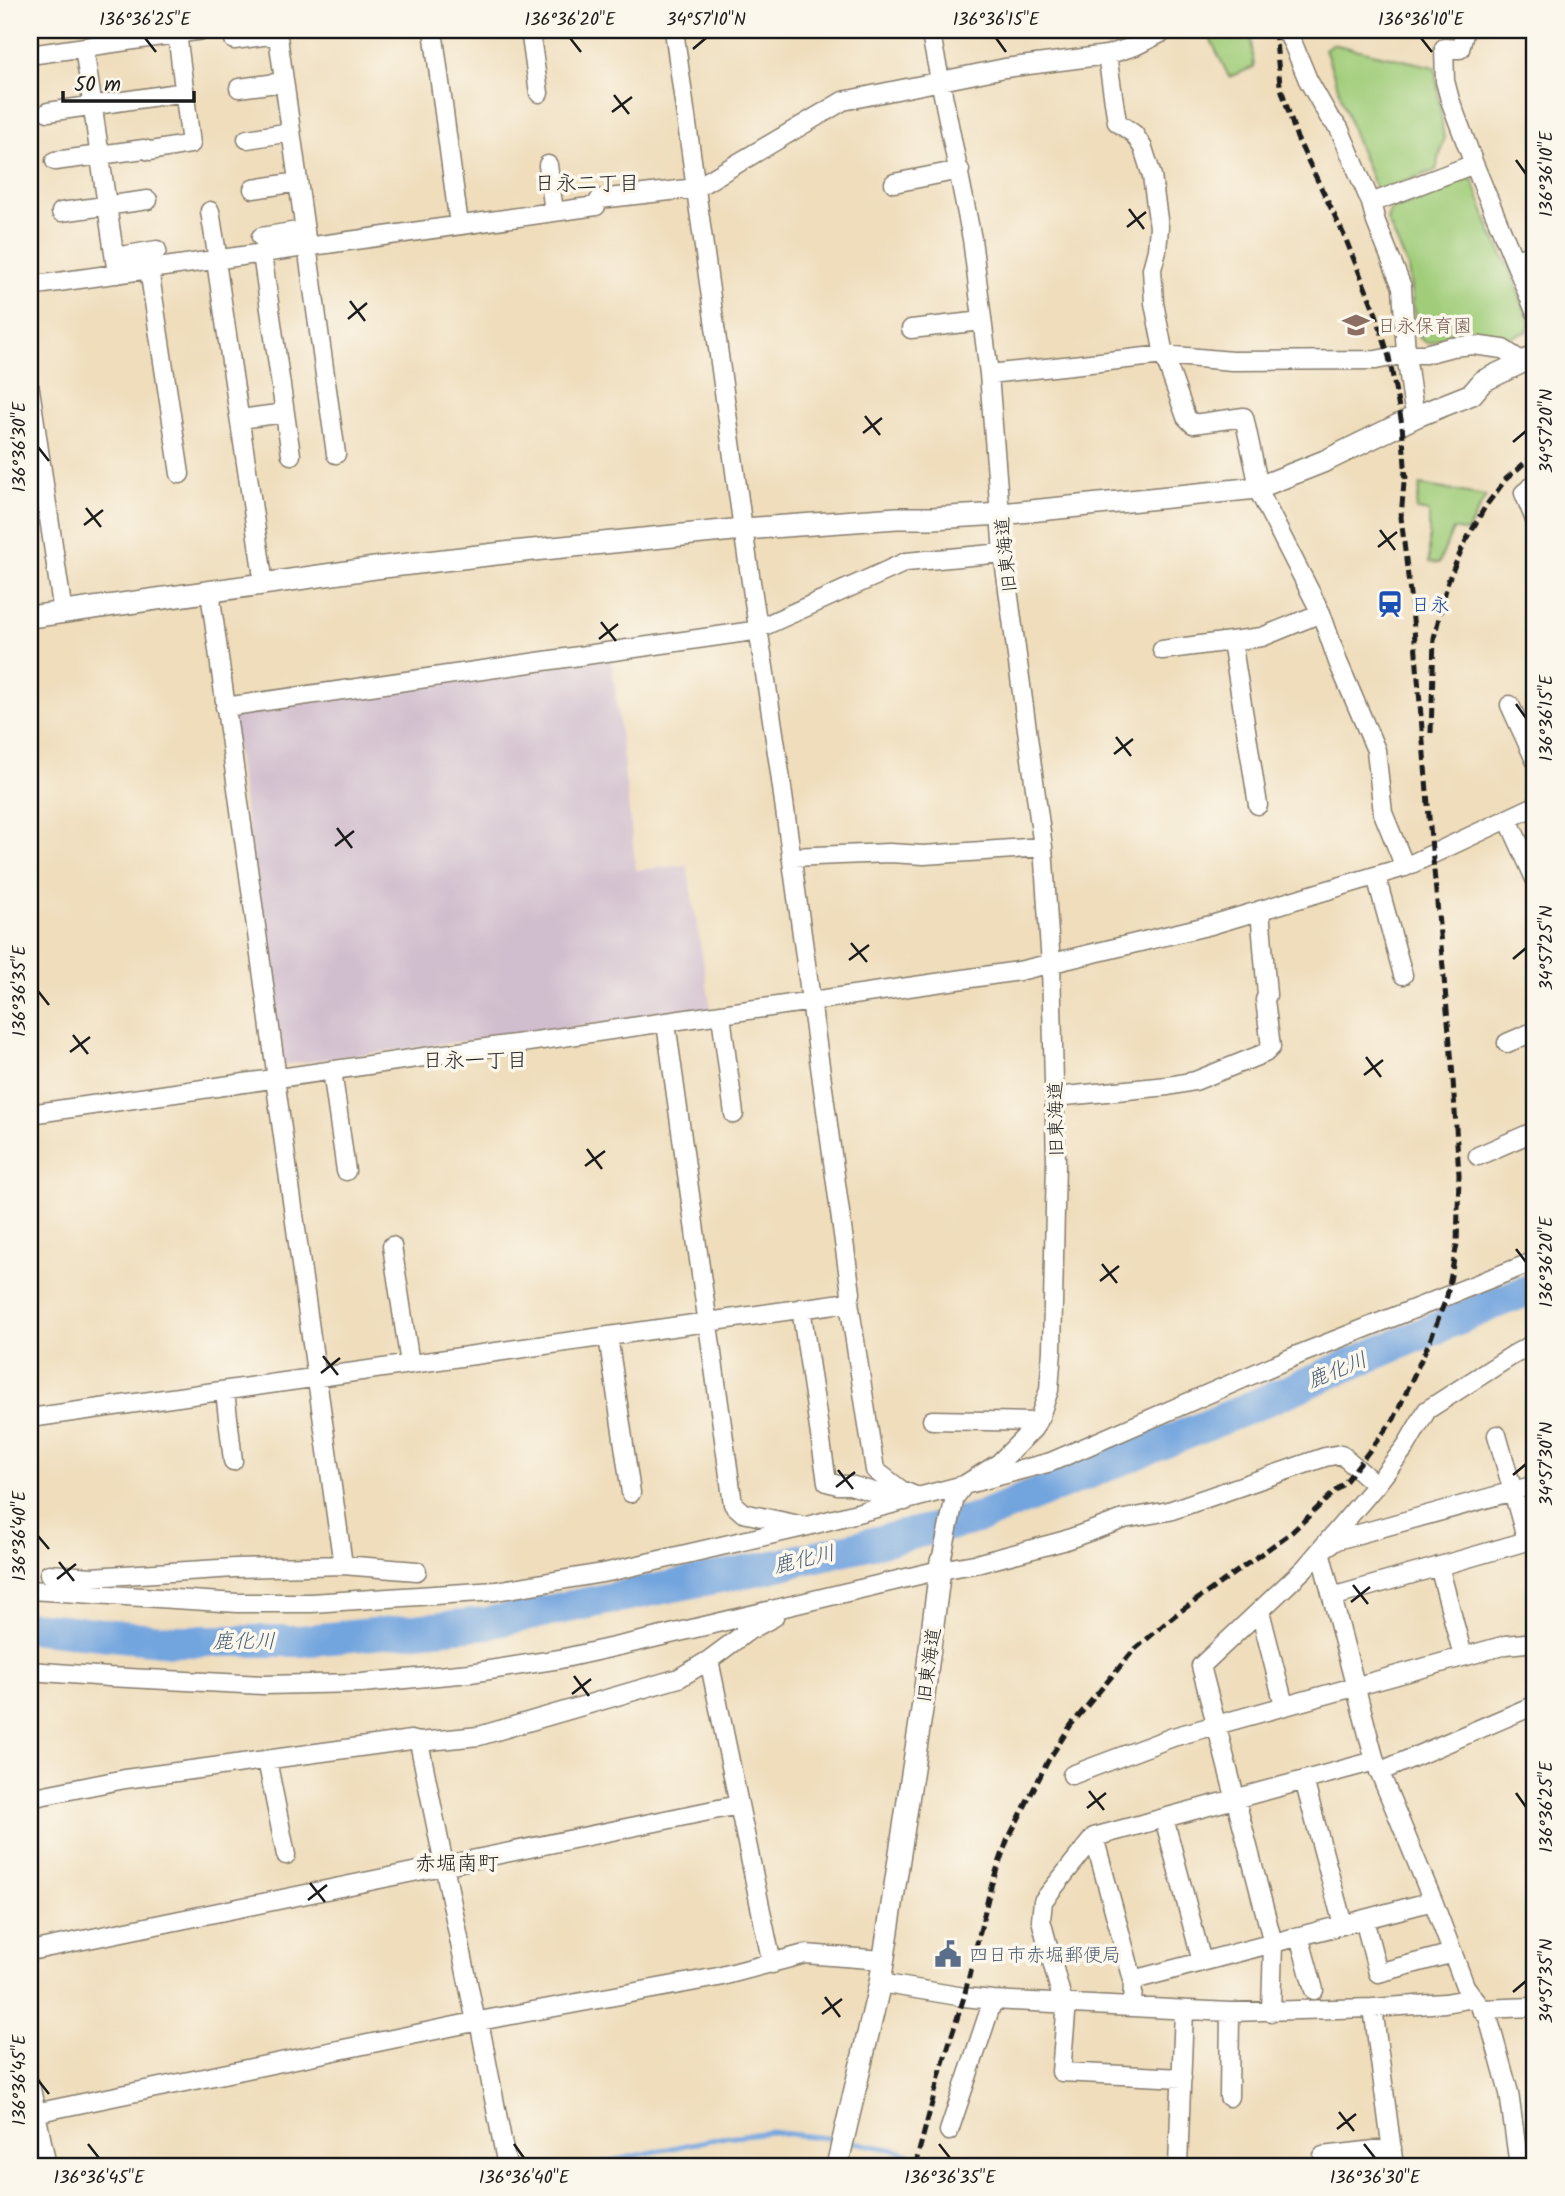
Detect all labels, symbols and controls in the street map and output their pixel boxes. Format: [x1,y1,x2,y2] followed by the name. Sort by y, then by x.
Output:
[99,6,191,35] text: 136°36'25"E
[525,6,616,35] text: 136°36'20"E
[666,6,746,35] text: 34°57'10"N
[953,6,1040,35] text: 136°36'15"E
[1378,6,1465,35] text: 136°36'10"E
[63,60,194,104] scale bar
[74,69,121,102] text: 50 m
[1533,130,1562,217] text: 136°36'10"E
[535,168,640,201] district label: 日永二丁目
[1341,310,1371,340] school or university icon: 日永保育園
[1377,312,1472,342] place label: 日永保育園
[1533,389,1562,473] text: 34°57'20"N
[6,401,35,492] text: 136°36'30"E
[988,515,1026,594] street label: 旧東海道
[1375,589,1405,619] station icon: 日永
[1411,591,1449,621] place label: 日永
[1533,674,1562,761] text: 136°36'15"E
[1533,905,1562,991] text: 34°57'25"N
[6,945,35,1037] text: 136°36'35"E
[423,1045,528,1078] district label: 日永一丁目
[1041,1081,1073,1157] street label: 旧東海道
[1533,1216,1562,1307] text: 136°36'20"E
[1302,1344,1373,1398] water label: 鹿化川
[1533,1422,1562,1506] text: 34°57'30"N
[6,1490,35,1581] text: 136°36'40"E
[770,1537,839,1584] water label: 鹿化川
[213,1626,276,1659] water label: 鹿化川
[910,1626,950,1705] street label: 旧東海道
[1533,1761,1562,1853] text: 136°36'25"E
[415,1848,499,1881] district label: 赤堀南町
[933,1939,963,1969] public building icon: 四日市赤堀郵便局
[1533,1939,1562,2023] text: 34°57'35"N
[969,1941,1121,1971] place label: 四日市赤堀郵便局
[6,2034,35,2126] text: 136°36'45"E
[53,2164,145,2193] text: 136°36'45"E
[479,2164,570,2193] text: 136°36'40"E
[904,2164,996,2193] text: 136°36'35"E
[1330,2164,1421,2193] text: 136°36'30"E

